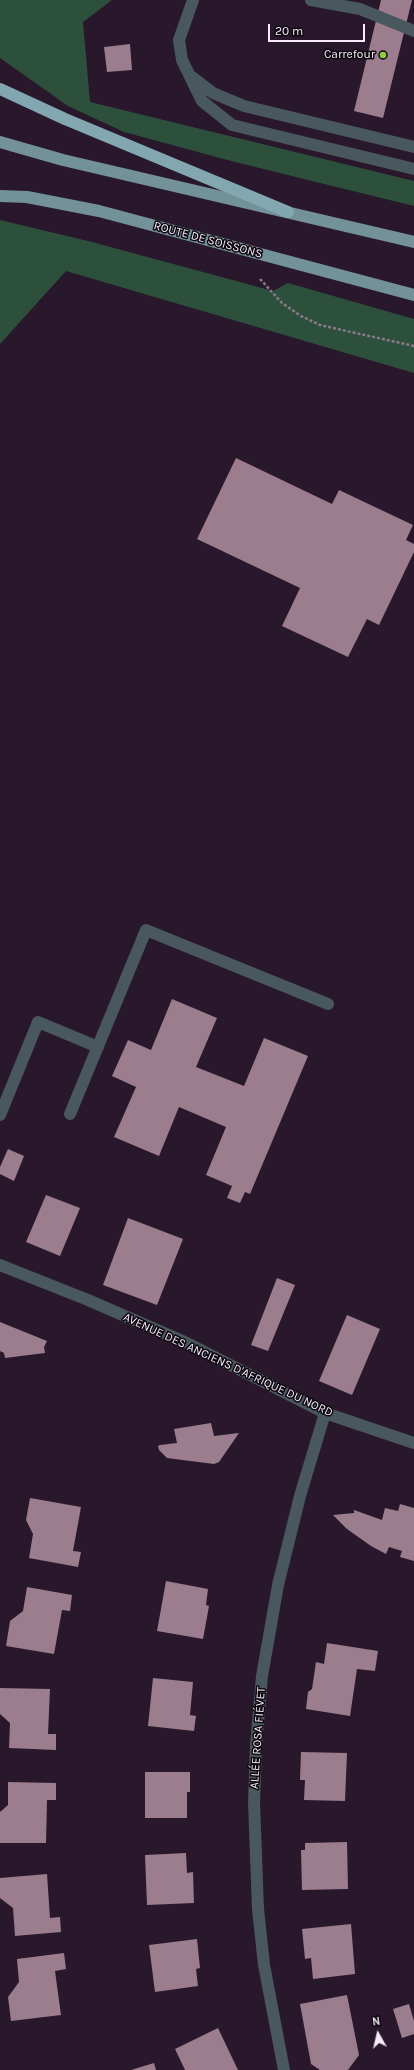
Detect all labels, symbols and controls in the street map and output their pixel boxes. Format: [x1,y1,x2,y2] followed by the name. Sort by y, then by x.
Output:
[270,16,367,42] scale bar
[275,24,303,38] text: 20 m
[324,48,375,62] place label: Carrefour
[378,50,388,60] marker: Carrefour
[152,219,264,261] street label: ROUTE DE SOISSONS
[121,1310,335,1420] street label: AVENUE DES ANCIENS D'AFRIQUE DU NORD
[247,1686,269,1790] street label: ALLÉE ROSA FIÉVET
[358,2014,398,2054] north arrow
[371,2015,381,2029] text: N

